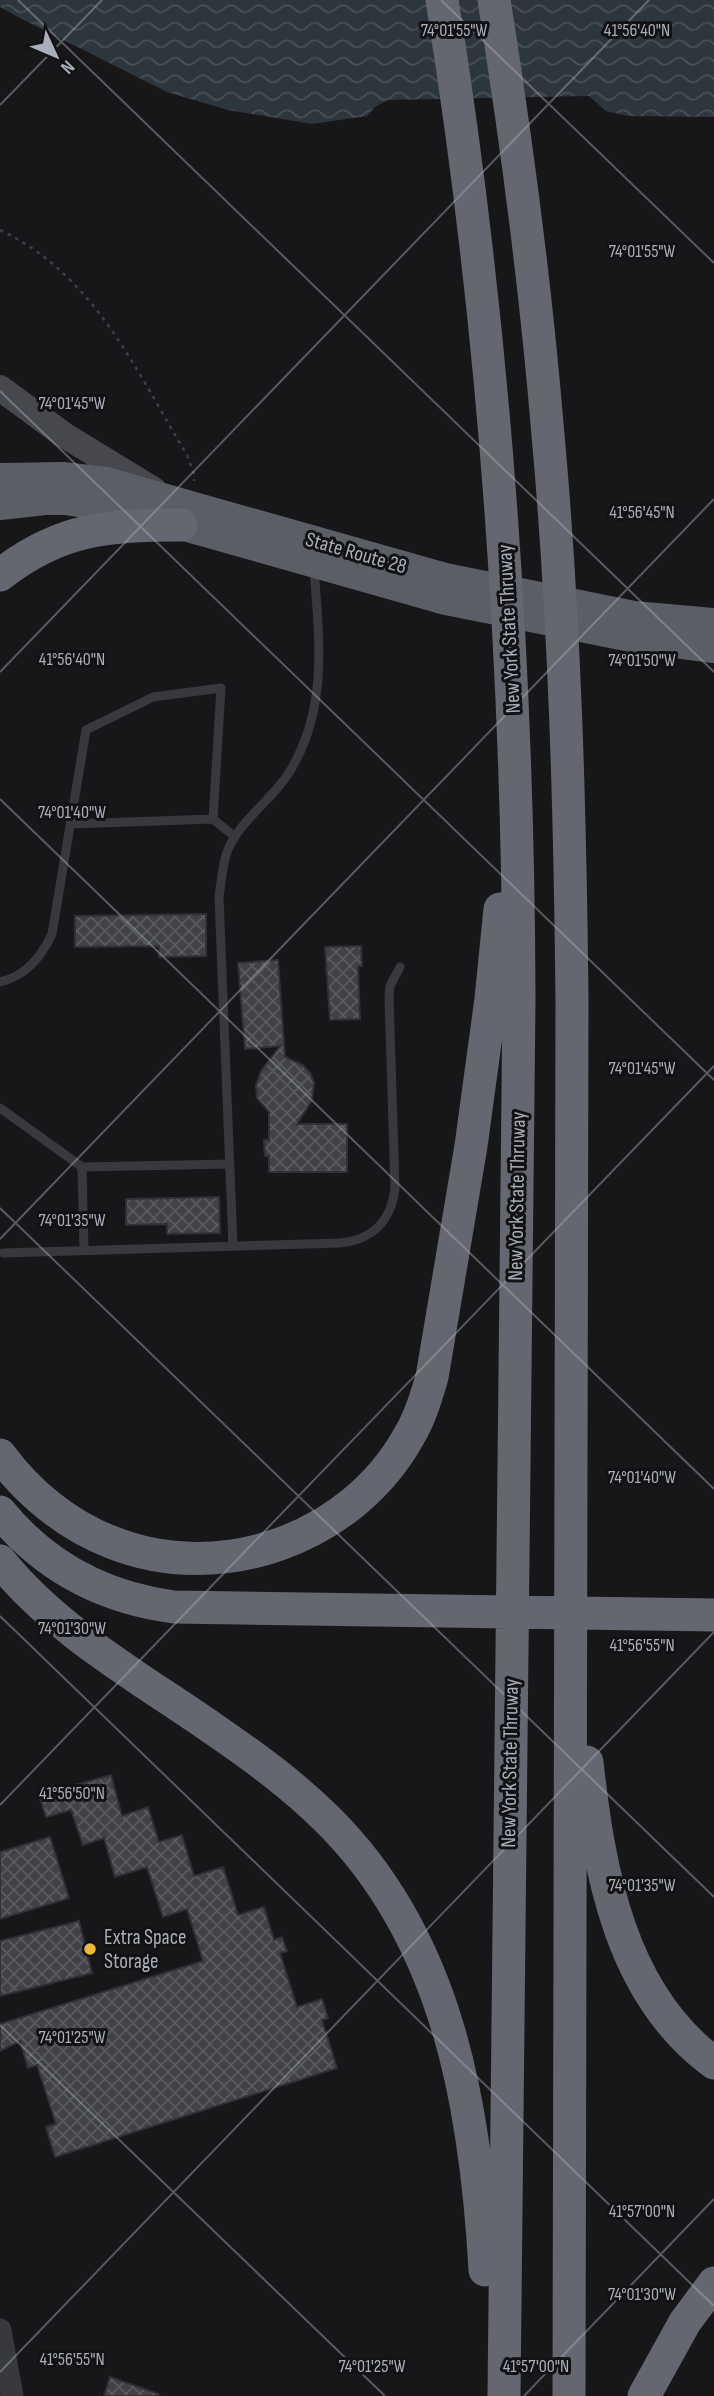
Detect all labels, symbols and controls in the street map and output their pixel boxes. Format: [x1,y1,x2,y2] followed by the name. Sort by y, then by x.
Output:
[421,20,488,41] text: 74°01'55"W
[604,20,670,41] text: 41°56'40"N
[21,21,91,91] north arrow
[55,55,79,78] text: N
[609,241,676,262] text: 74°01'55"W
[38,393,106,414] text: 74°01'45"W
[609,502,675,523] text: 41°56'45"N
[302,527,410,579] street label: State Route 28
[492,544,526,714] street label: New York State Thruway
[39,649,105,670] text: 41°56'40"N
[608,650,676,671] text: 74°01'50"W
[38,802,106,823] text: 74°01'40"W
[608,1058,676,1079] text: 74°01'45"W
[503,1111,531,1281] street label: New York State Thruway
[39,1210,106,1231] text: 74°01'35"W
[608,1467,676,1488] text: 74°01'40"W
[38,1618,106,1639] text: 74°01'30"W
[609,1635,675,1656] text: 41°56'55"N
[496,1678,524,1848] street label: New York State Thruway
[39,1783,105,1804] text: 41°56'50"N
[609,1875,676,1896] text: 74°01'35"W
[104,1925,186,1974] place label: Extra Space Storage
[82,1941,98,1957] marker: Extra Space Storage
[39,2027,106,2048] text: 74°01'25"W
[609,2201,675,2222] text: 41°57'00"N
[608,2284,676,2305] text: 74°01'30"W
[39,2349,105,2370] text: 41°56'55"N
[339,2356,406,2377] text: 74°01'25"W
[503,2356,569,2377] text: 41°57'00"N

